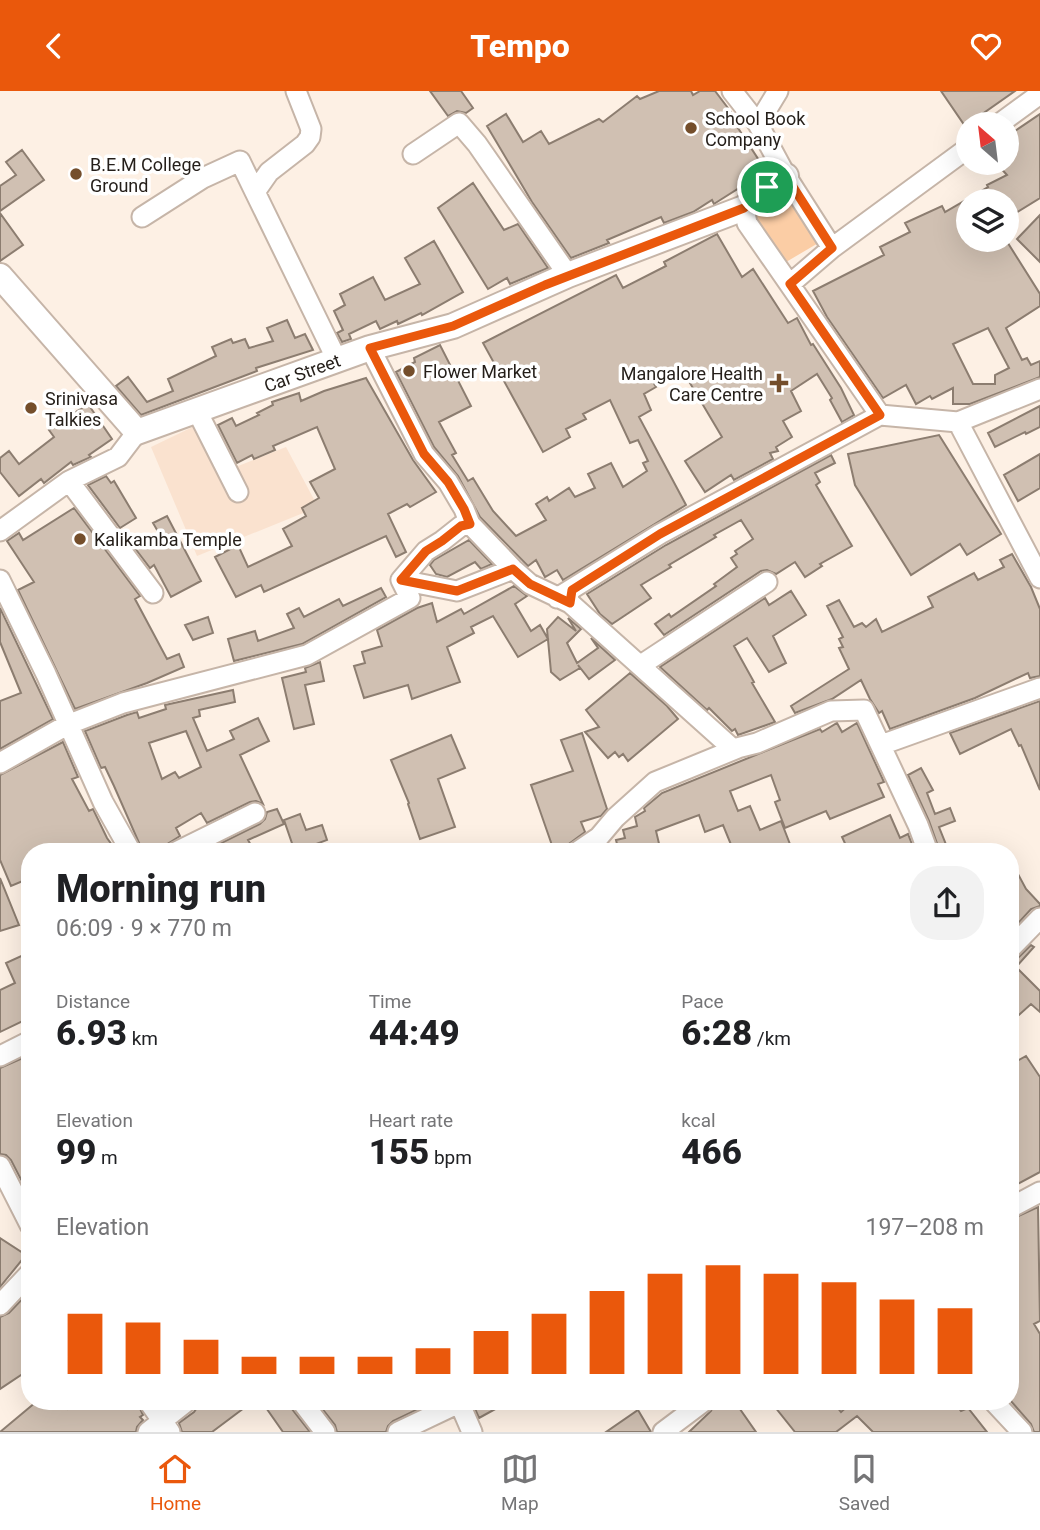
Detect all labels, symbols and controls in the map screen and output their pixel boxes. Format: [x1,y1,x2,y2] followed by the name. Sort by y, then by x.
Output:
[35,27,73,65] icon: back
[470,27,570,65] text: Tempo
[967,27,1005,65] icon: heart
[705,108,806,150] place label: School Book Company
[956,112,1018,175] north arrow
[956,112,1019,252] map controls
[683,120,699,136] marker: School Book Company
[90,154,201,196] place label: B.E.M College Ground
[737,157,797,217] pin
[68,166,84,182] marker: B.E.M College Ground
[748,168,786,206] icon: arrive
[956,189,1019,252] button: layers
[261,349,343,396] street label: Car Street
[423,361,537,382] place label: Flower Market
[401,363,417,379] marker: Flower Market
[621,363,763,405] place label: Mangalore Health Care Centre
[769,373,789,393] marker: Mangalore Health Care Centre
[45,388,118,430] place label: Srinivasa Talkies
[23,400,39,416] marker: Srinivasa Talkies
[94,529,242,550] place label: Kalikamba Temple
[72,531,88,547] marker: Kalikamba Temple
[910,866,984,940] button: share
[56,867,266,911] text: Morning run
[56,915,232,942] text: 06:09 · 9 × 770 m
[56,990,130,1013] text: Distance
[369,990,411,1013] text: Time
[681,990,724,1013] text: Pace
[56,1013,127,1054] text: 6.93
[369,1013,460,1054] text: 44:49
[681,1013,752,1054] text: 6:28
[127,1027,158,1050] text: km
[752,1027,791,1050] text: /km
[56,1109,133,1132] text: Elevation
[369,1109,453,1132] text: Heart rate
[681,1109,716,1132] text: kcal
[56,1132,96,1173] text: 99
[369,1132,429,1173] text: 155
[681,1132,742,1173] text: 466
[96,1146,118,1169] text: m
[429,1146,472,1169] text: bpm
[56,1214,149,1241] text: Elevation
[865,1214,984,1241] text: 197–208 m
[150,1450,201,1515] tab: Home
[501,1450,539,1515] tab: Map
[839,1450,890,1515] tab: Saved

